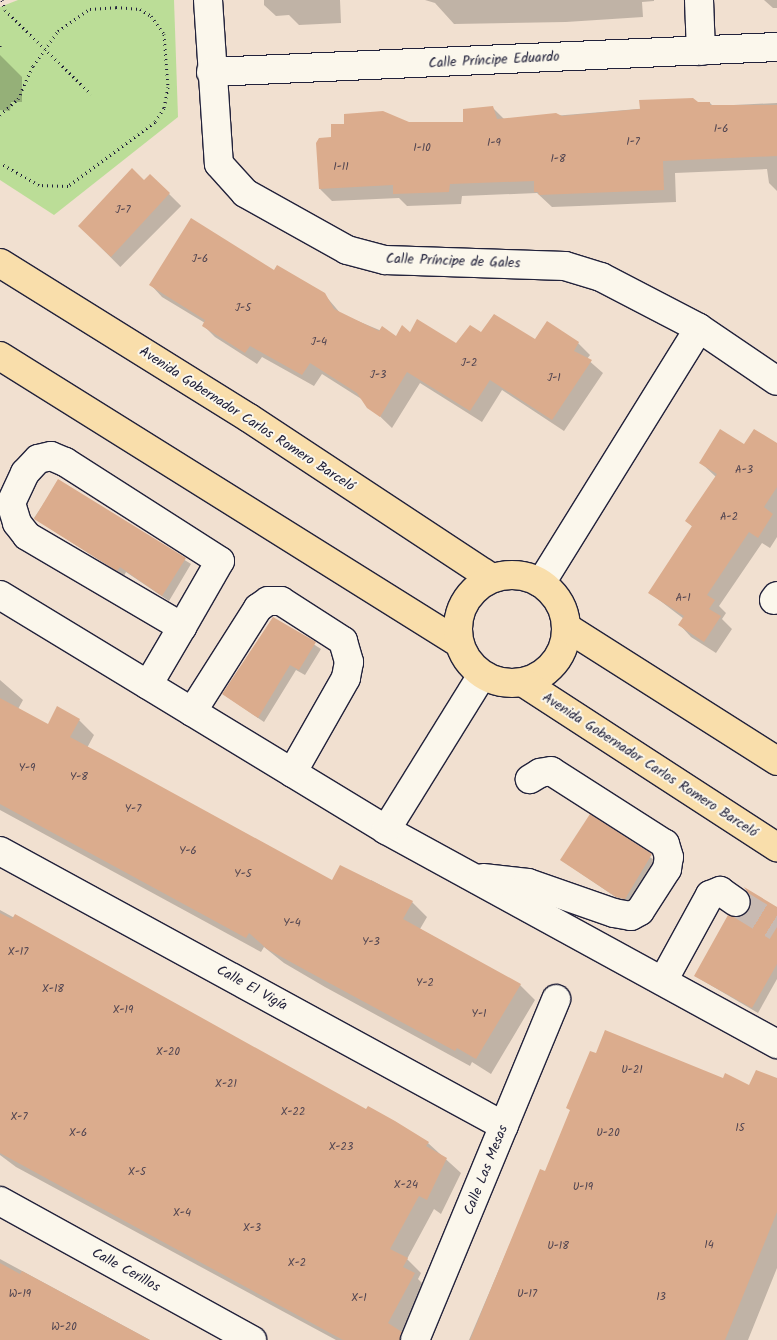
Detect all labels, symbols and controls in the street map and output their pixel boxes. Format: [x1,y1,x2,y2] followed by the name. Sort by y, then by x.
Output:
[428,48,560,72] street label: Calle Príncipe Eduardo
[714,122,728,136] house number: I-6
[626,135,640,149] house number: I-7
[487,136,501,150] house number: I-9
[413,141,431,155] house number: I-10
[550,152,566,166] house number: I-8
[333,160,349,174] house number: I-11
[115,203,131,217] house number: J-7
[385,250,521,272] street label: Calle Príncipe de Gales
[192,252,208,266] house number: J-6
[235,301,251,315] house number: J-5
[311,335,327,349] house number: J-4
[136,343,358,495] street label: Avenida Gobernador Carlos Romero Barceló
[461,356,477,370] house number: J-2
[370,368,386,382] house number: J-3
[547,371,561,385] house number: J-1
[735,463,753,477] house number: A-3
[720,510,738,524] house number: A-2
[675,591,691,605] house number: A-1
[539,689,761,841] street label: Avenida Gobernador Carlos Romero Barceló
[19,761,35,775] house number: Y-9
[70,770,88,784] house number: Y-8
[125,802,141,816] house number: Y-7
[179,844,197,858] house number: Y-6
[234,867,252,881] house number: Y-5
[283,916,301,930] house number: Y-4
[362,935,380,949] house number: Y-3
[8,945,28,959] house number: X-17
[214,962,290,1014] street label: Calle El Vigía
[416,976,434,990] house number: Y-2
[42,982,64,996] house number: X-18
[113,1003,133,1017] house number: X-19
[472,1007,486,1021] house number: Y-1
[156,1045,180,1059] house number: X-20
[621,1063,643,1077] house number: U-21
[215,1077,237,1091] house number: X-21
[281,1105,305,1119] house number: X-22
[11,1110,27,1124] house number: X-7
[735,1121,745,1135] house number: 15
[460,1123,512,1217] street label: Calle Las Mesas
[69,1126,87,1140] house number: X-6
[596,1126,620,1140] house number: U-20
[329,1140,353,1154] house number: X-23
[128,1165,146,1179] house number: X-5
[394,1178,418,1192] house number: X-24
[573,1180,593,1194] house number: U-19
[173,1206,191,1220] house number: X-4
[243,1221,261,1235] house number: X-3
[704,1238,714,1252] house number: 14
[547,1239,569,1253] house number: U-18
[89,1244,163,1296] street label: Calle Cerillos
[288,1256,306,1270] house number: X-2
[9,1287,31,1301] house number: W-19
[517,1287,537,1301] house number: U-17
[656,1290,666,1304] house number: 13
[351,1291,367,1305] house number: X-1
[51,1320,77,1334] house number: W-20

